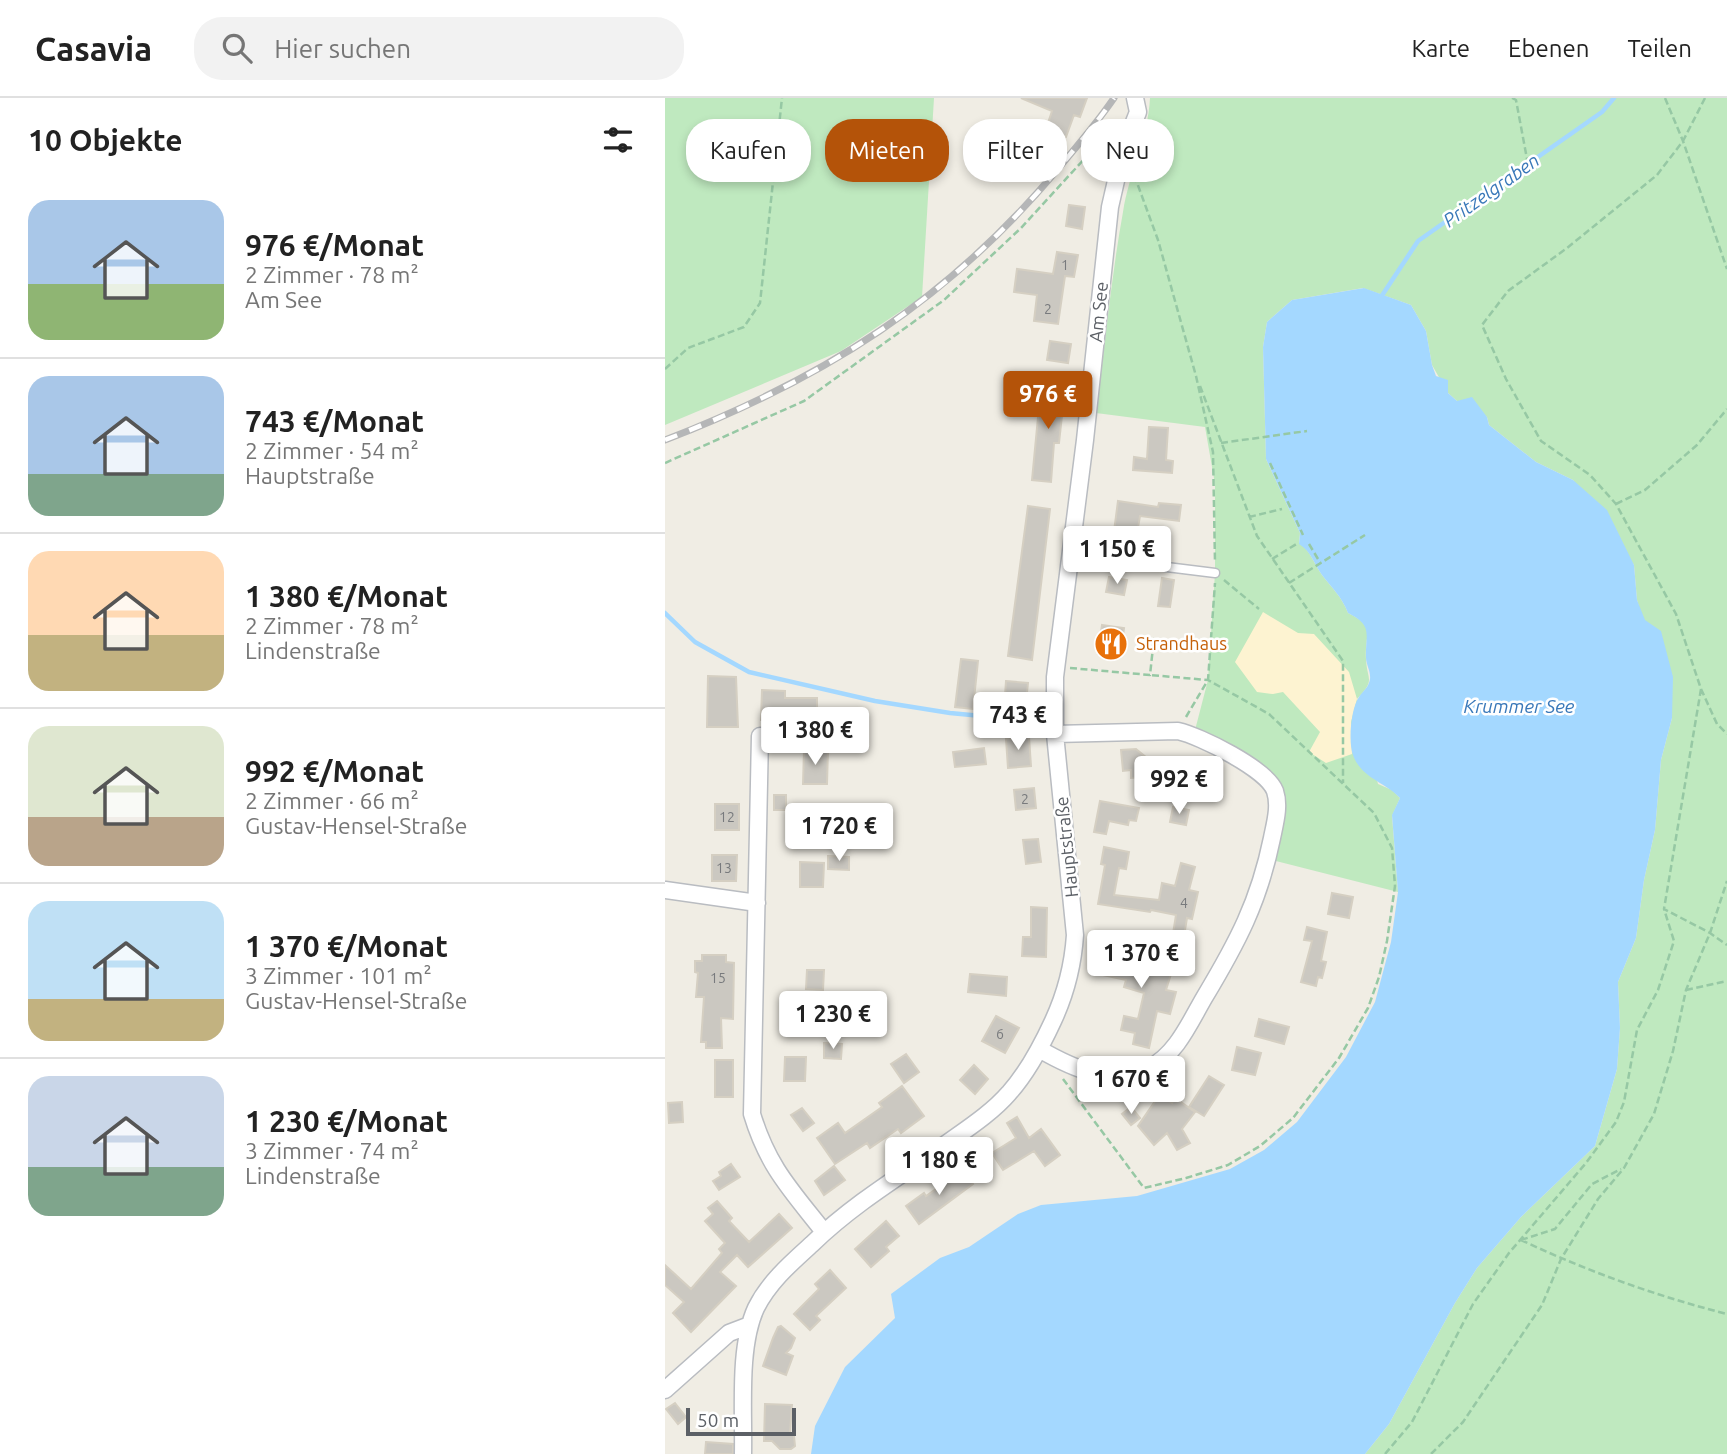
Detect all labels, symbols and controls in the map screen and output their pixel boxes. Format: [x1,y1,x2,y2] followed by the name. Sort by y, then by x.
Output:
[194,17,684,80] search box
[218,29,256,67] icon: search
[35,30,152,67] text: Casavia
[274,34,411,63] text: Hier suchen
[1411,35,1470,62] text: Karte
[1508,35,1589,62] text: Ebenen
[1627,35,1692,62] text: Teilen
[686,119,811,182] chip: Kaufen
[825,119,949,182] chip: Mieten
[963,119,1067,182] chip: Filter
[1081,119,1174,182] chip: Neu
[599,121,637,159] icon: filters
[28,123,183,157] text: 10 Objekte
[1439,149,1543,231] water label: Pritzelgraben
[84,228,168,312] icon: home
[245,228,424,262] text: 976 €/Monat
[1061,257,1069,273] house number: 1
[245,262,419,287] text: 2 Zimmer · 78 m²
[1085,281,1111,343] street label: Am See
[245,287,323,312] text: Am See
[1044,301,1052,317] house number: 2
[999,372,1097,431] pin: 976 €
[1019,381,1077,406] text: 976 €
[84,404,168,488] icon: home
[245,404,424,438] text: 743 €/Monat
[245,438,419,463] text: 2 Zimmer · 54 m²
[245,463,375,488] text: Hauptstraße
[1052,526,1182,586] pin: 1 150 €
[1079,536,1155,561] text: 1 150 €
[84,579,168,663] icon: home
[245,579,448,613] text: 1 380 €/Monat
[245,613,419,638] text: 2 Zimmer · 78 m²
[1092,625,1130,663] restaurant icon: Strandhaus
[1136,633,1227,653] place label: Strandhaus
[245,638,381,663] text: Lindenstraße
[969,692,1067,752] pin: 743 €
[1464,695,1575,717] water label: Krummer See
[989,702,1047,727] text: 743 €
[750,708,880,767] pin: 1 380 €
[777,717,853,742] text: 1 380 €
[84,754,168,838] icon: home
[245,754,424,788] text: 992 €/Monat
[1130,756,1228,816] pin: 992 €
[1150,766,1208,791] text: 992 €
[245,788,419,813] text: 2 Zimmer · 66 m²
[1021,791,1029,807] house number: 2
[1051,796,1081,899] street label: Hauptstraße
[774,804,904,863] pin: 1 720 €
[719,809,735,825] house number: 12
[245,813,467,838] text: Gustav-Hensel-Straße
[801,813,877,838] text: 1 720 €
[716,860,732,876] house number: 13
[1180,895,1188,911] house number: 4
[84,929,168,1013] icon: home
[245,929,448,963] text: 1 370 €/Monat
[1076,930,1206,990] pin: 1 370 €
[1103,940,1179,965] text: 1 370 €
[245,963,432,988] text: 3 Zimmer · 101 m²
[710,970,726,986] house number: 15
[245,988,467,1013] text: Gustav-Hensel-Straße
[768,992,898,1051] pin: 1 230 €
[795,1001,871,1026] text: 1 230 €
[996,1026,1004,1042] house number: 6
[1066,1056,1196,1116] pin: 1 670 €
[1093,1066,1169,1091] text: 1 670 €
[84,1104,168,1188] icon: home
[245,1104,448,1138] text: 1 230 €/Monat
[245,1138,419,1163] text: 3 Zimmer · 74 m²
[874,1138,1004,1197] pin: 1 180 €
[901,1147,977,1172] text: 1 180 €
[245,1163,381,1188] text: Lindenstraße
[686,1405,796,1437] scale bar
[697,1409,739,1431] text: 50 m

